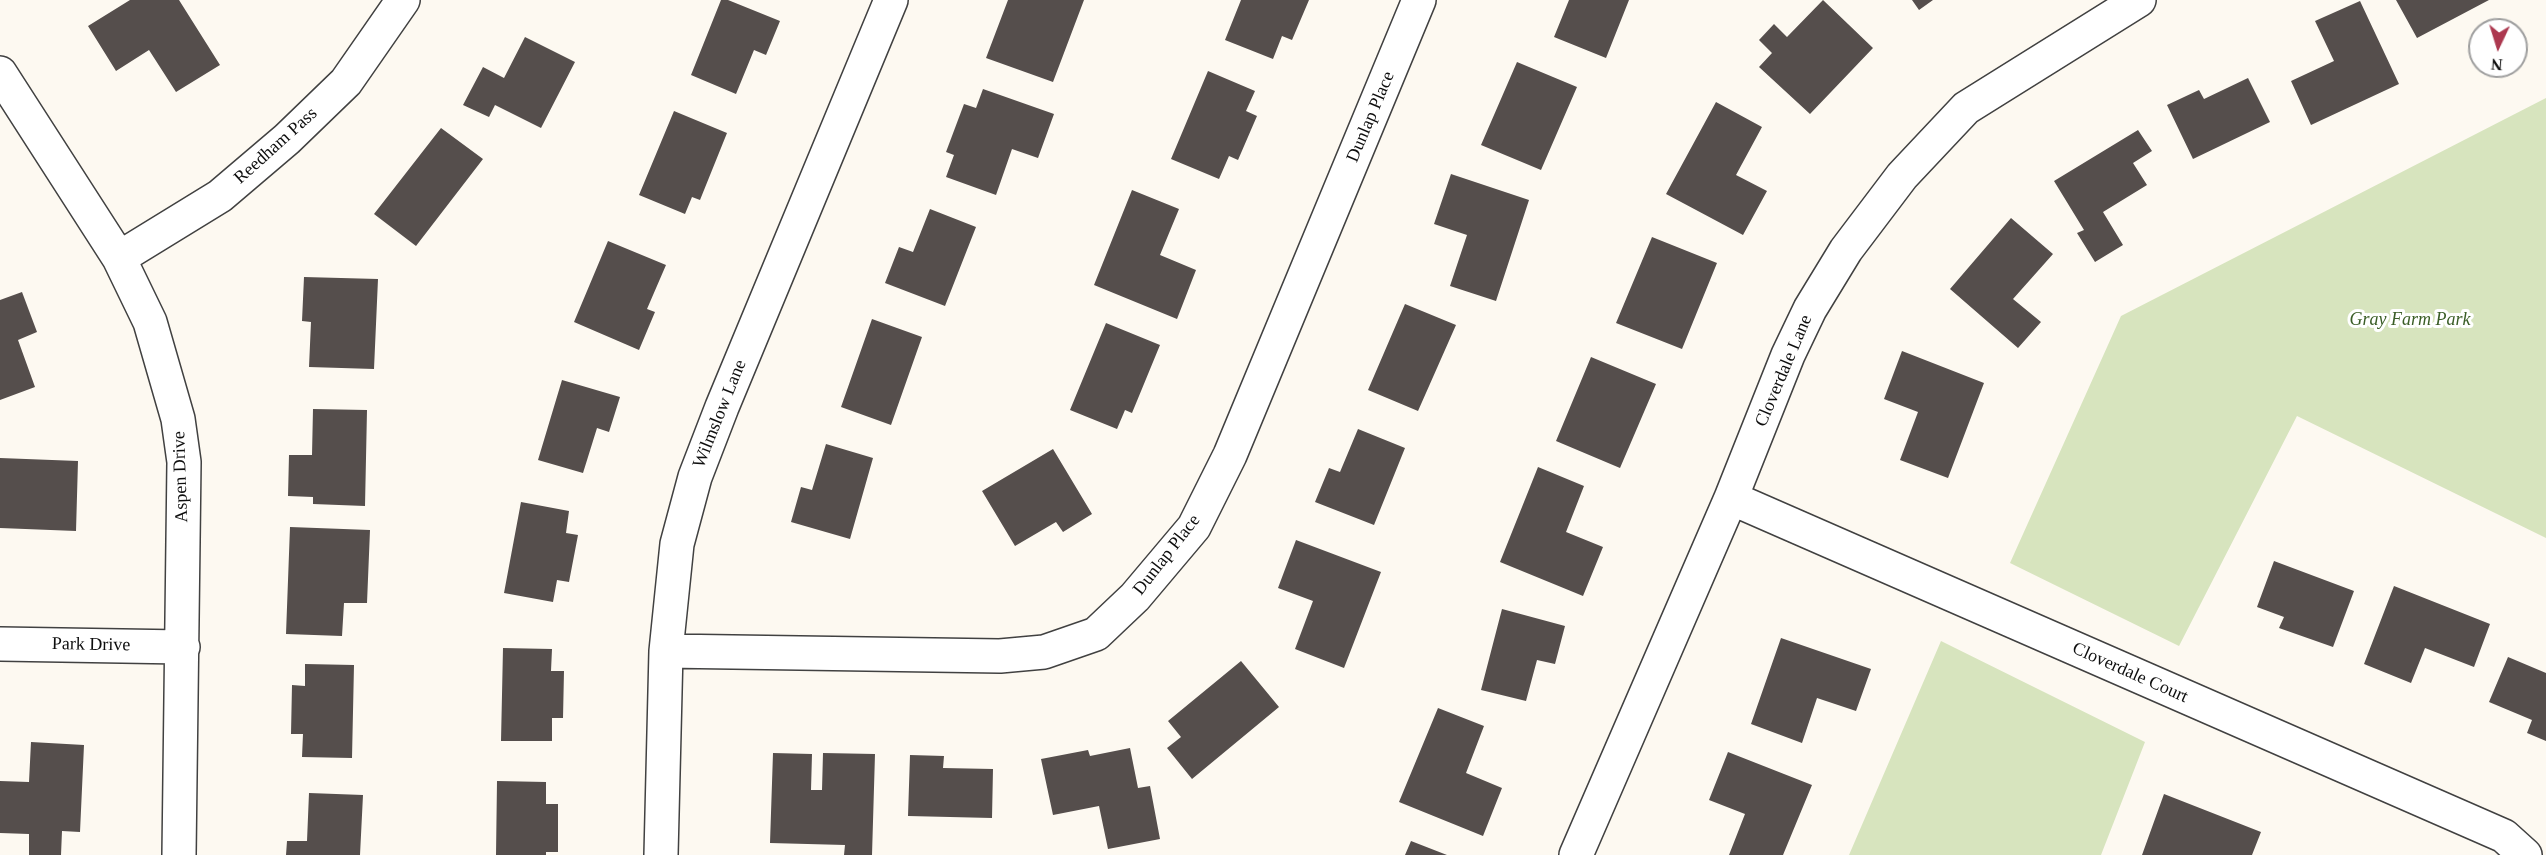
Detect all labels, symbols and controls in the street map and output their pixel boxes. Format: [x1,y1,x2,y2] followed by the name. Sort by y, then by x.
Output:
[2468,18,2528,78] north arrow
[2490,56,2503,73] text: N
[1342,68,1400,166] street label: Dunlap Place
[230,103,322,189] street label: Reedham Pass
[2350,309,2470,331] park label: Gray Farm Park
[1751,312,1817,430] street label: Cloverdale Lane
[688,357,752,471] street label: Wilmslow Lane
[169,431,193,523] street label: Aspen Drive
[1129,510,1205,600] street label: Dunlap Place
[52,634,130,656] street label: Park Drive
[2069,638,2191,708] street label: Cloverdale Court

